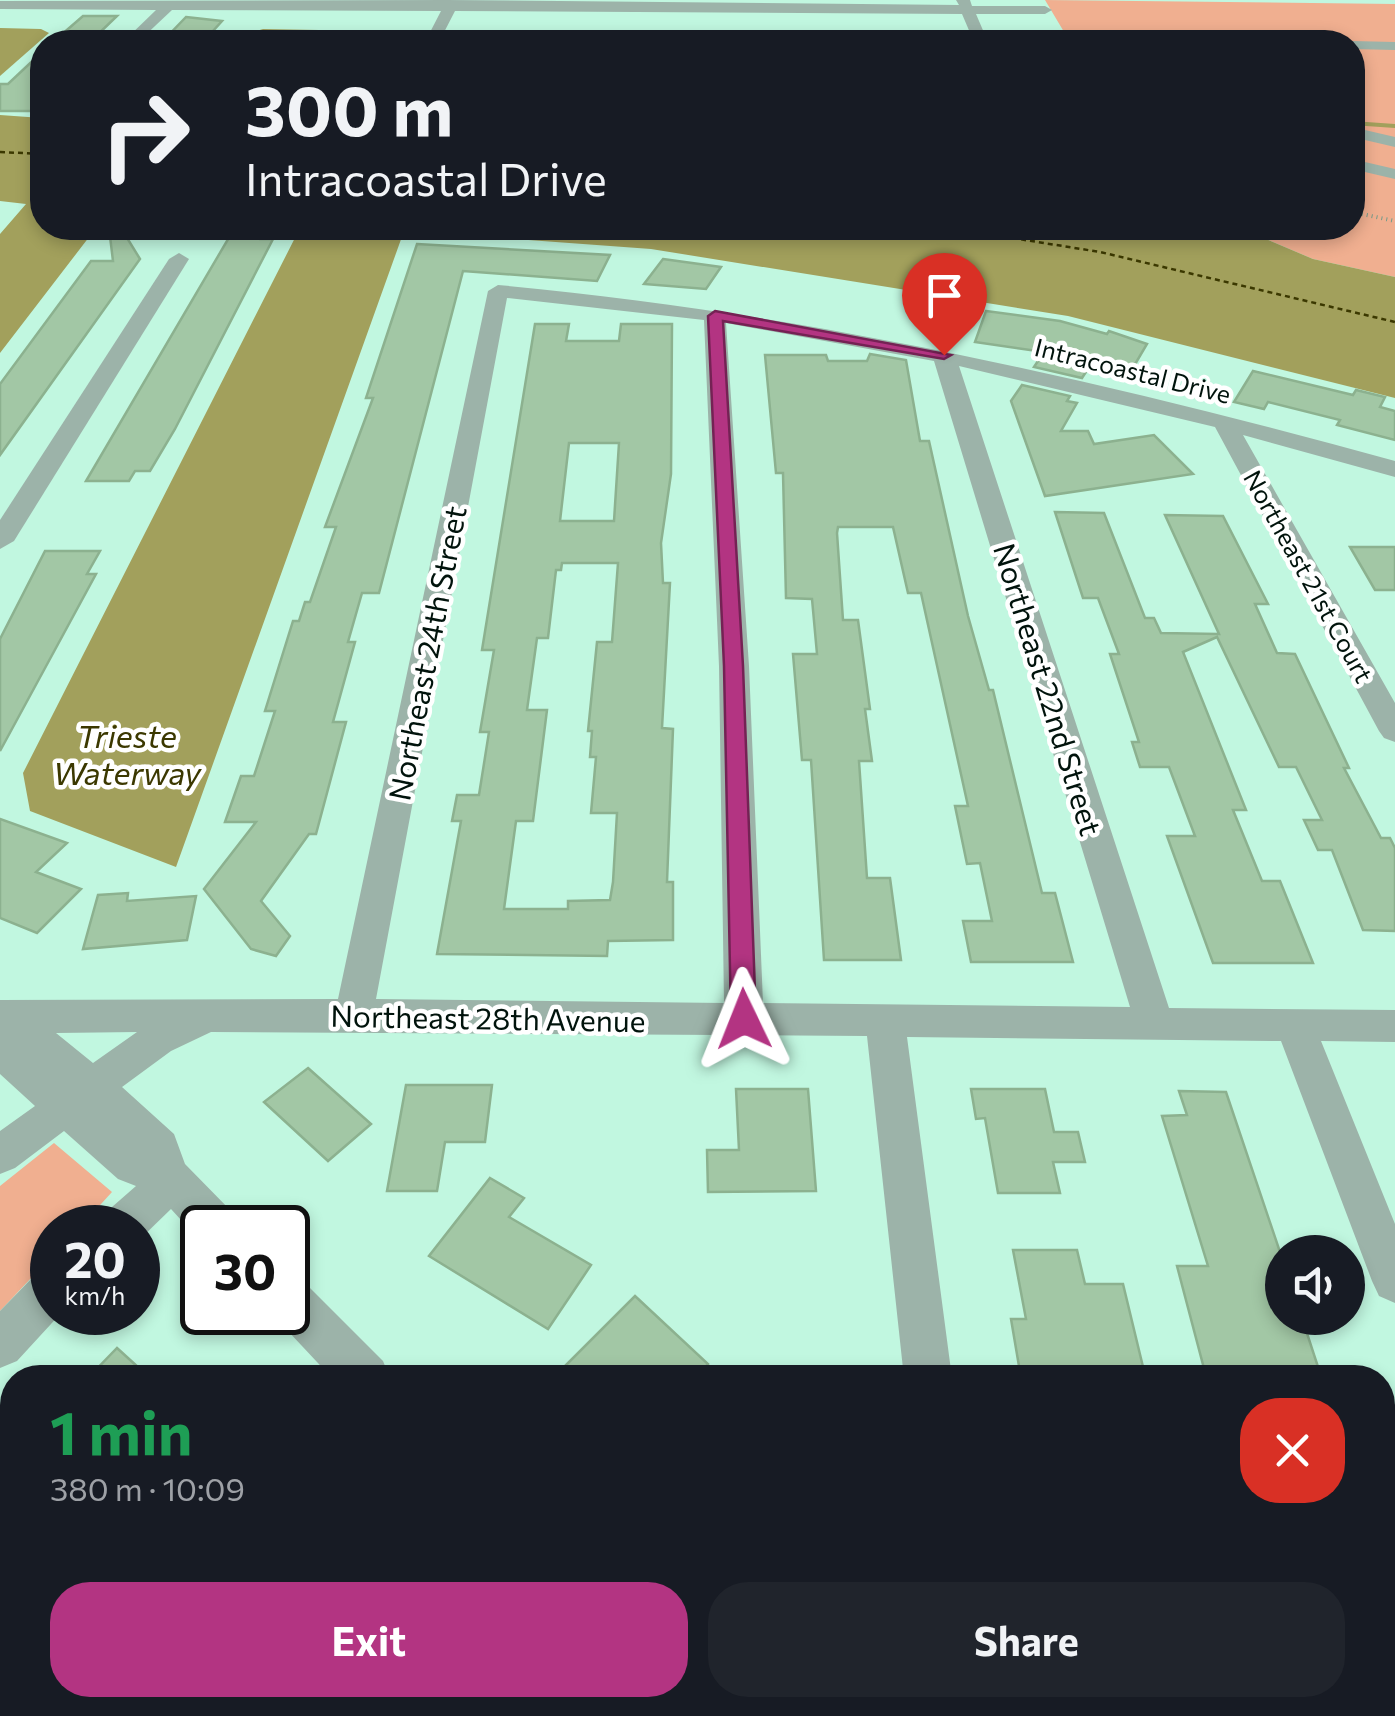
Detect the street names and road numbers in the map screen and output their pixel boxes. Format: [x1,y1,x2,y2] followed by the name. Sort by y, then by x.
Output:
[1032,331,1234,409] street label: Intracoastal Drive
[1238,465,1380,687] street label: Northeast 21st Court
[379,503,473,803] street label: Northeast 24th Street
[987,538,1111,840] street label: Northeast 22nd Street
[330,996,646,1038] street label: Northeast 28th Avenue

